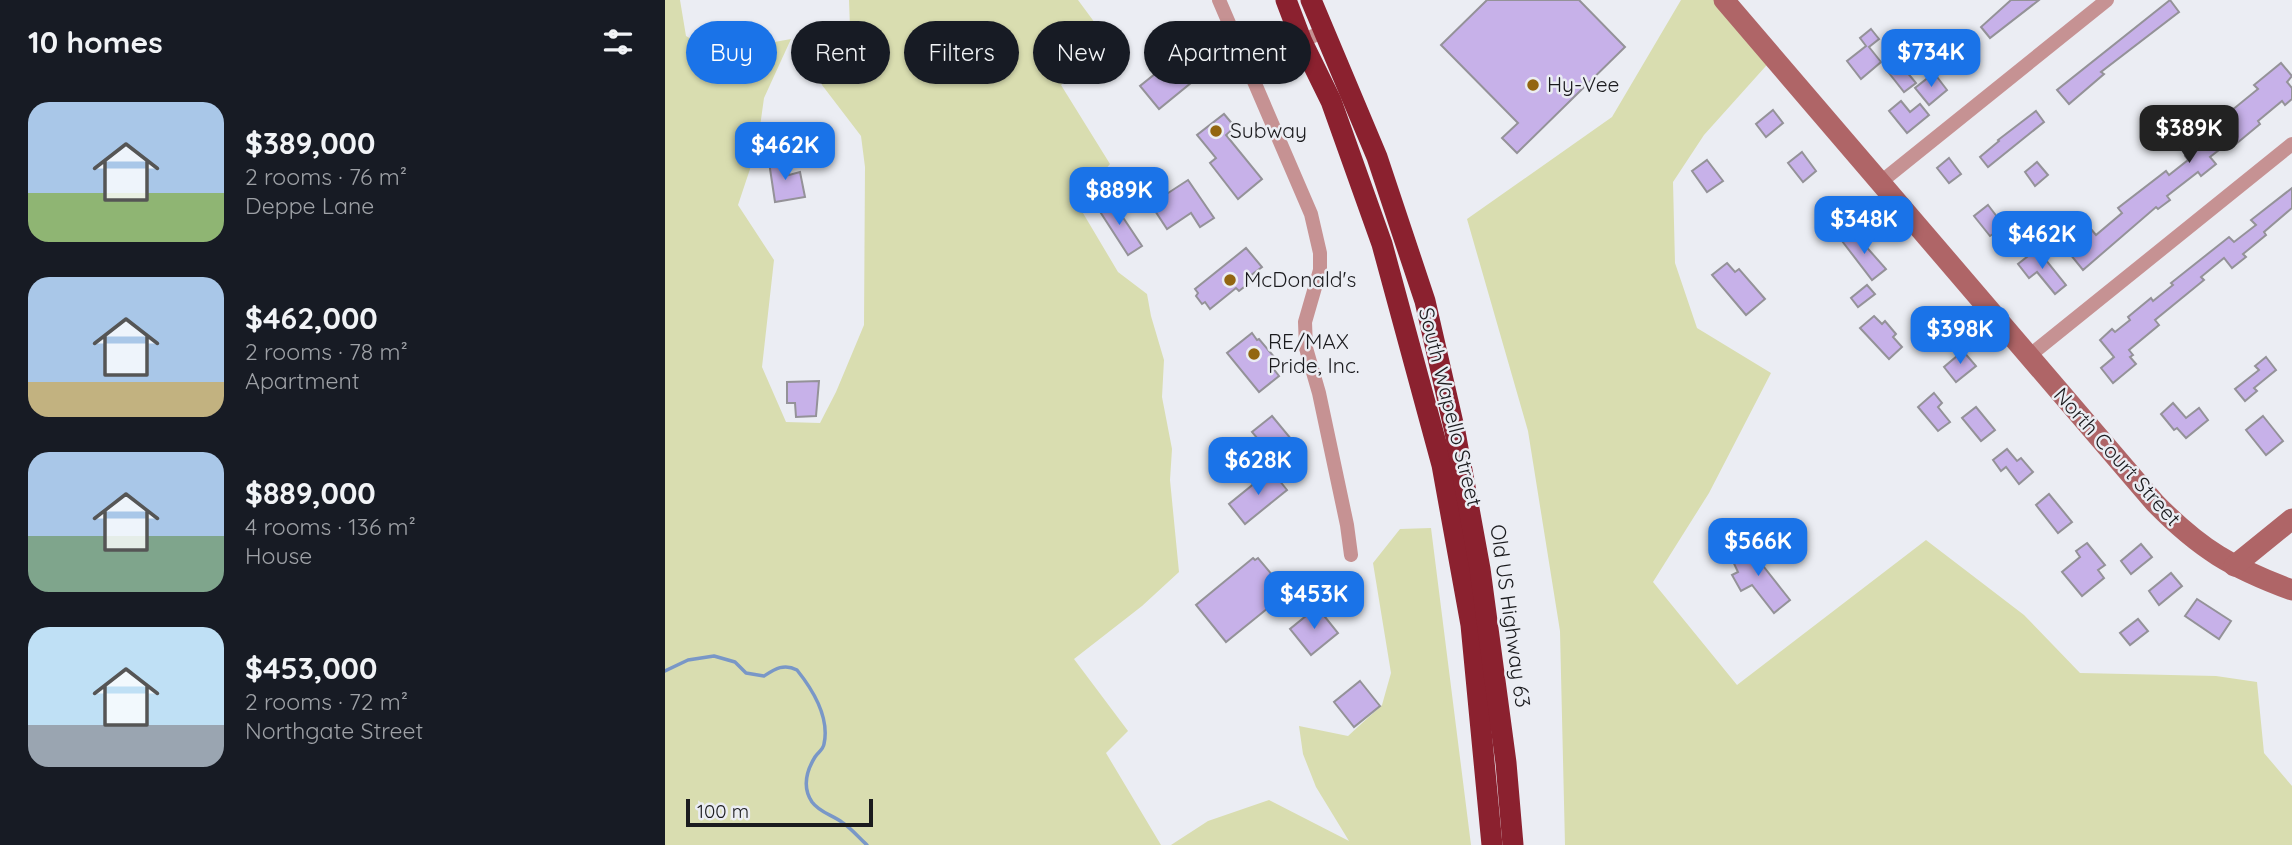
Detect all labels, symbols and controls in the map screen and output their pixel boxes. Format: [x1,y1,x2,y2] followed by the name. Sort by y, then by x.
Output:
[686,21,777,84] chip: Buy
[791,21,890,84] chip: Rent
[904,21,1019,84] chip: Filters
[1033,21,1130,84] chip: New
[1144,21,1311,84] chip: Apartment
[28,23,163,61] text: 10 homes
[599,23,637,61] icon: filters
[1882,29,1980,89] pin: $734K
[1897,37,1965,66] text: $734K
[1547,71,1619,97] place label: Hy-Vee
[1525,77,1541,93] marker: Hy-Vee
[2140,106,2238,165] pin: $389K
[2156,113,2222,142] text: $389K
[1230,117,1307,143] place label: Subway
[736,122,834,182] pin: $462K
[1208,123,1224,139] marker: Subway
[245,124,375,162] text: $389,000
[84,130,168,214] icon: home
[751,130,819,159] text: $462K
[245,162,407,191] text: 2 rooms · 76 m²
[1070,168,1168,227] pin: $889K
[1085,175,1153,204] text: $889K
[245,191,374,220] text: Deppe Lane
[1815,196,1913,256] pin: $348K
[1830,204,1898,233] text: $348K
[1993,212,2091,271] pin: $462K
[2008,219,2076,248] text: $462K
[1244,266,1356,292] place label: McDonald's
[1222,272,1238,288] marker: McDonald's
[245,299,378,337] text: $462,000
[84,305,168,389] icon: home
[1414,305,1488,509] street label: South Wapello Street
[1911,306,2009,366] pin: $398K
[1927,314,1993,343] text: $398K
[1268,328,1360,378] place label: RE/MAX Pride, Inc.
[245,337,408,366] text: 2 rooms · 78 m²
[1246,346,1262,362] marker: RE/MAX Pride, Inc.
[245,366,359,395] text: Apartment
[2049,382,2187,531] street label: North Court Street
[1209,438,1307,497] pin: $628K
[1224,445,1292,474] text: $628K
[245,474,376,512] text: $889,000
[84,480,168,564] icon: home
[245,512,416,541] text: 4 rooms · 136 m²
[1709,518,1807,578] pin: $566K
[1485,523,1537,709] street label: Old US Highway 63
[1724,526,1792,555] text: $566K
[245,541,312,570] text: House
[1265,572,1363,631] pin: $453K
[1280,579,1348,608] text: $453K
[245,649,377,687] text: $453,000
[84,655,168,739] icon: home
[245,687,408,716] text: 2 rooms · 72 m²
[245,716,423,745] text: Northgate Street
[686,796,873,828] scale bar
[697,799,749,823] text: 100 m

